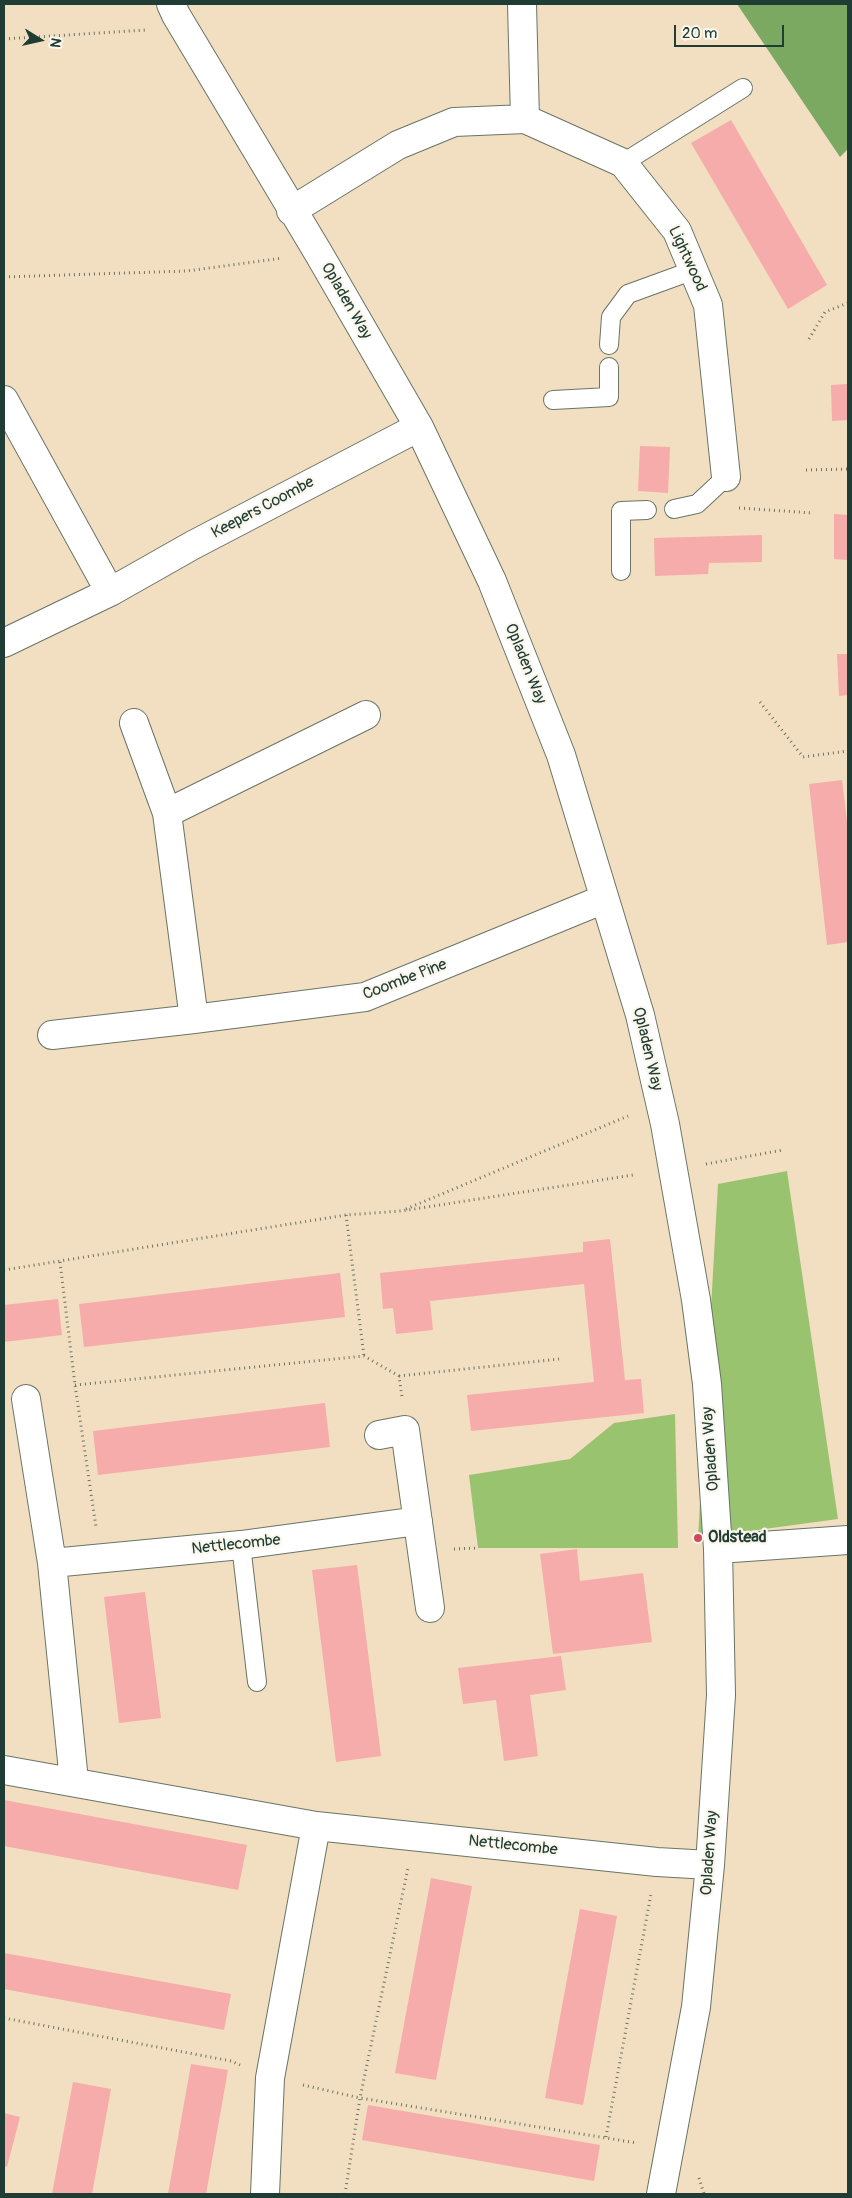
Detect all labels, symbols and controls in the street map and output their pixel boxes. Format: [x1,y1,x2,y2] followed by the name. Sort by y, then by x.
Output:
[15,15,65,65] north arrow
[677,15,787,47] scale bar
[682,24,717,43] text: 20 m
[46,37,64,49] text: N
[664,223,710,295] street label: Lightwood
[316,259,376,343] street label: Opladen Way
[208,473,318,543] street label: Keepers Coombe
[500,621,550,707] street label: Opladen Way
[360,955,450,1005] street label: Coombe Pine
[628,1005,666,1093] street label: Opladen Way
[698,1406,724,1492] street label: Opladen Way
[708,1528,767,1548] place label: Oldstead
[190,1531,282,1559] street label: Nettlecombe
[692,1532,704,1544] marker: Oldstead
[697,1810,723,1896] street label: Opladen Way
[467,1832,559,1860] street label: Nettlecombe

